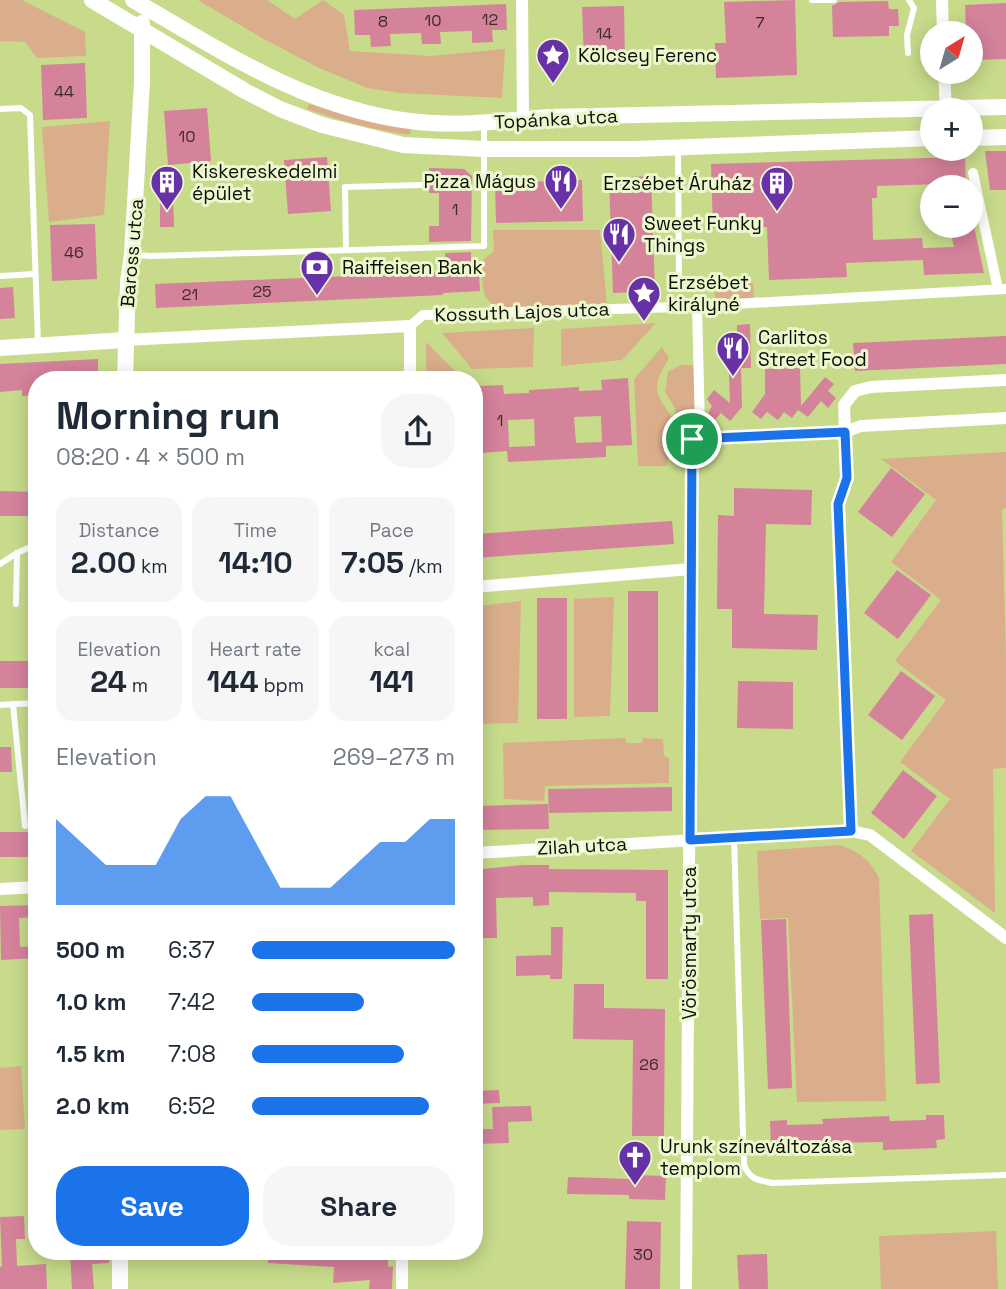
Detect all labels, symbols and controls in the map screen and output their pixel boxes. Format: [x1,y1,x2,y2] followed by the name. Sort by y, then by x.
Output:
[482,9,498,30] house number: 12
[425,10,441,31] house number: 10
[378,11,388,32] house number: 8
[755,12,765,33] house number: 7
[920,21,984,84] north arrow
[920,21,983,238] map controls
[596,23,612,44] house number: 14
[534,36,572,85] place icon: Kölcsey Ferenc
[578,43,717,68] place label: Kölcsey Ferenc
[54,81,74,102] house number: 44
[920,98,983,161] button: +
[493,103,619,135] street label: Topánka utca
[179,126,195,147] house number: 10
[192,159,337,206] place label: Kiskereskedelmi épület
[542,162,580,211] restaurant icon: Pizza Mágus
[148,163,186,212] building icon: Kiskereskedelmi épület
[758,164,796,213] building icon: Erzsébet Áruház
[423,169,536,194] place label: Pizza Mágus
[603,171,752,196] place label: Erzsébet Áruház
[920,175,983,238] button: −
[115,197,149,309] street label: Baross utca
[452,199,458,220] house number: 1
[644,211,762,258] place label: Sweet Funky Things
[600,215,638,264] restaurant icon: Sweet Funky Things
[64,242,84,263] house number: 46
[298,248,336,297] bank icon: Raiffeisen Bank
[342,255,483,280] place label: Raiffeisen Bank
[668,270,749,317] place label: Erzsébet királyné
[625,274,663,323] place icon: Erzsébet királyné
[252,281,272,302] house number: 25
[182,284,198,305] house number: 21
[434,296,610,328] street label: Kossuth Lajos utca
[758,325,867,372] place label: Carlitos Street Food
[714,329,752,378] restaurant icon: Carlitos Street Food
[56,392,281,440] text: Morning run
[381,394,455,468] button: share
[662,409,722,469] pin
[497,410,503,431] house number: 1
[673,420,711,458] icon: arrive
[56,442,245,472] text: 08:20 · 4 × 500 m
[79,518,160,543] text: Distance
[234,518,277,543] text: Time
[370,518,414,543] text: Pace
[71,543,136,582] text: 2.00
[218,543,293,582] text: 14:10
[341,543,404,582] text: 7:05
[136,554,168,579] text: km
[404,554,443,579] text: /km
[78,637,161,662] text: Elevation
[209,637,302,662] text: Heart rate
[373,637,410,662] text: kcal
[90,662,127,701] text: 24
[207,662,259,701] text: 144
[369,662,414,701] text: 141
[127,673,148,698] text: m
[259,673,304,698] text: bpm
[56,742,157,772] text: Elevation
[333,742,455,772] text: 269–273 m
[536,831,628,861] street label: Zilah utca
[677,866,702,1020] street label: Vörösmarty utca
[56,935,125,965] text: 500 m
[168,935,215,965] text: 6:37
[56,987,126,1017] text: 1.0 km
[168,987,215,1017] text: 7:42
[56,1039,126,1069] text: 1.5 km
[168,1039,216,1069] text: 7:08
[639,1054,659,1075] house number: 26
[56,1091,130,1121] text: 2.0 km
[168,1091,215,1121] text: 6:52
[660,1134,852,1181] place label: Urunk színeváltozása templom
[616,1138,654,1187] church icon: Urunk színeváltozása templom
[56,1166,249,1246] button: Save
[263,1166,455,1246] button: Share
[633,1244,653,1265] house number: 30

